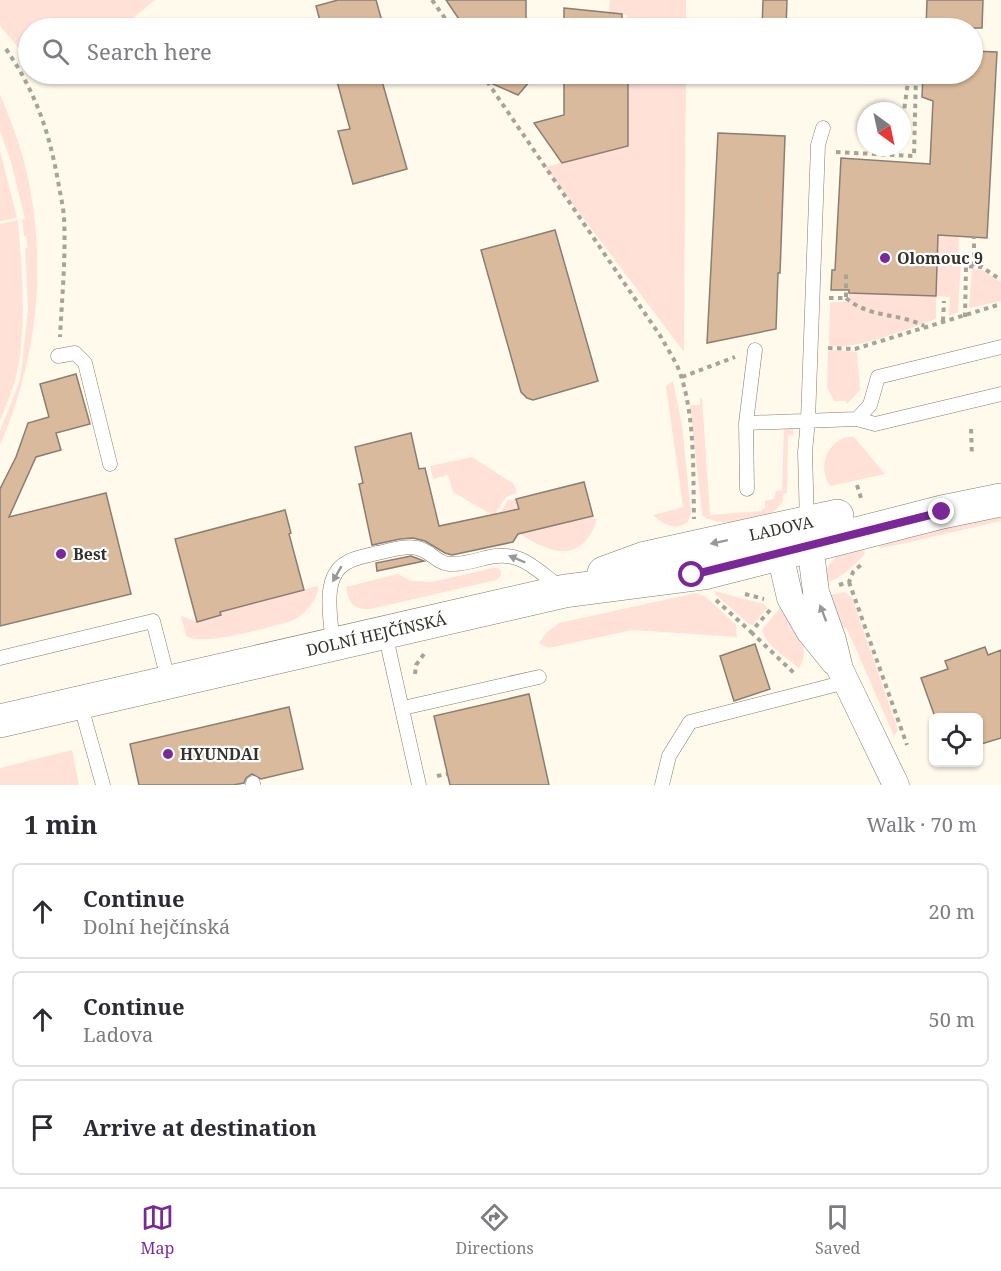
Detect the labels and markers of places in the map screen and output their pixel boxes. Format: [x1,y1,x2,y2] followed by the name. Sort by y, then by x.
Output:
[897,247,983,269] place label: Olomouc 9
[878,251,892,265] marker: Olomouc 9
[73,543,108,565] place label: Best
[54,547,68,561] marker: Best
[180,743,259,765] place label: HYUNDAI
[161,747,175,761] marker: HYUNDAI

